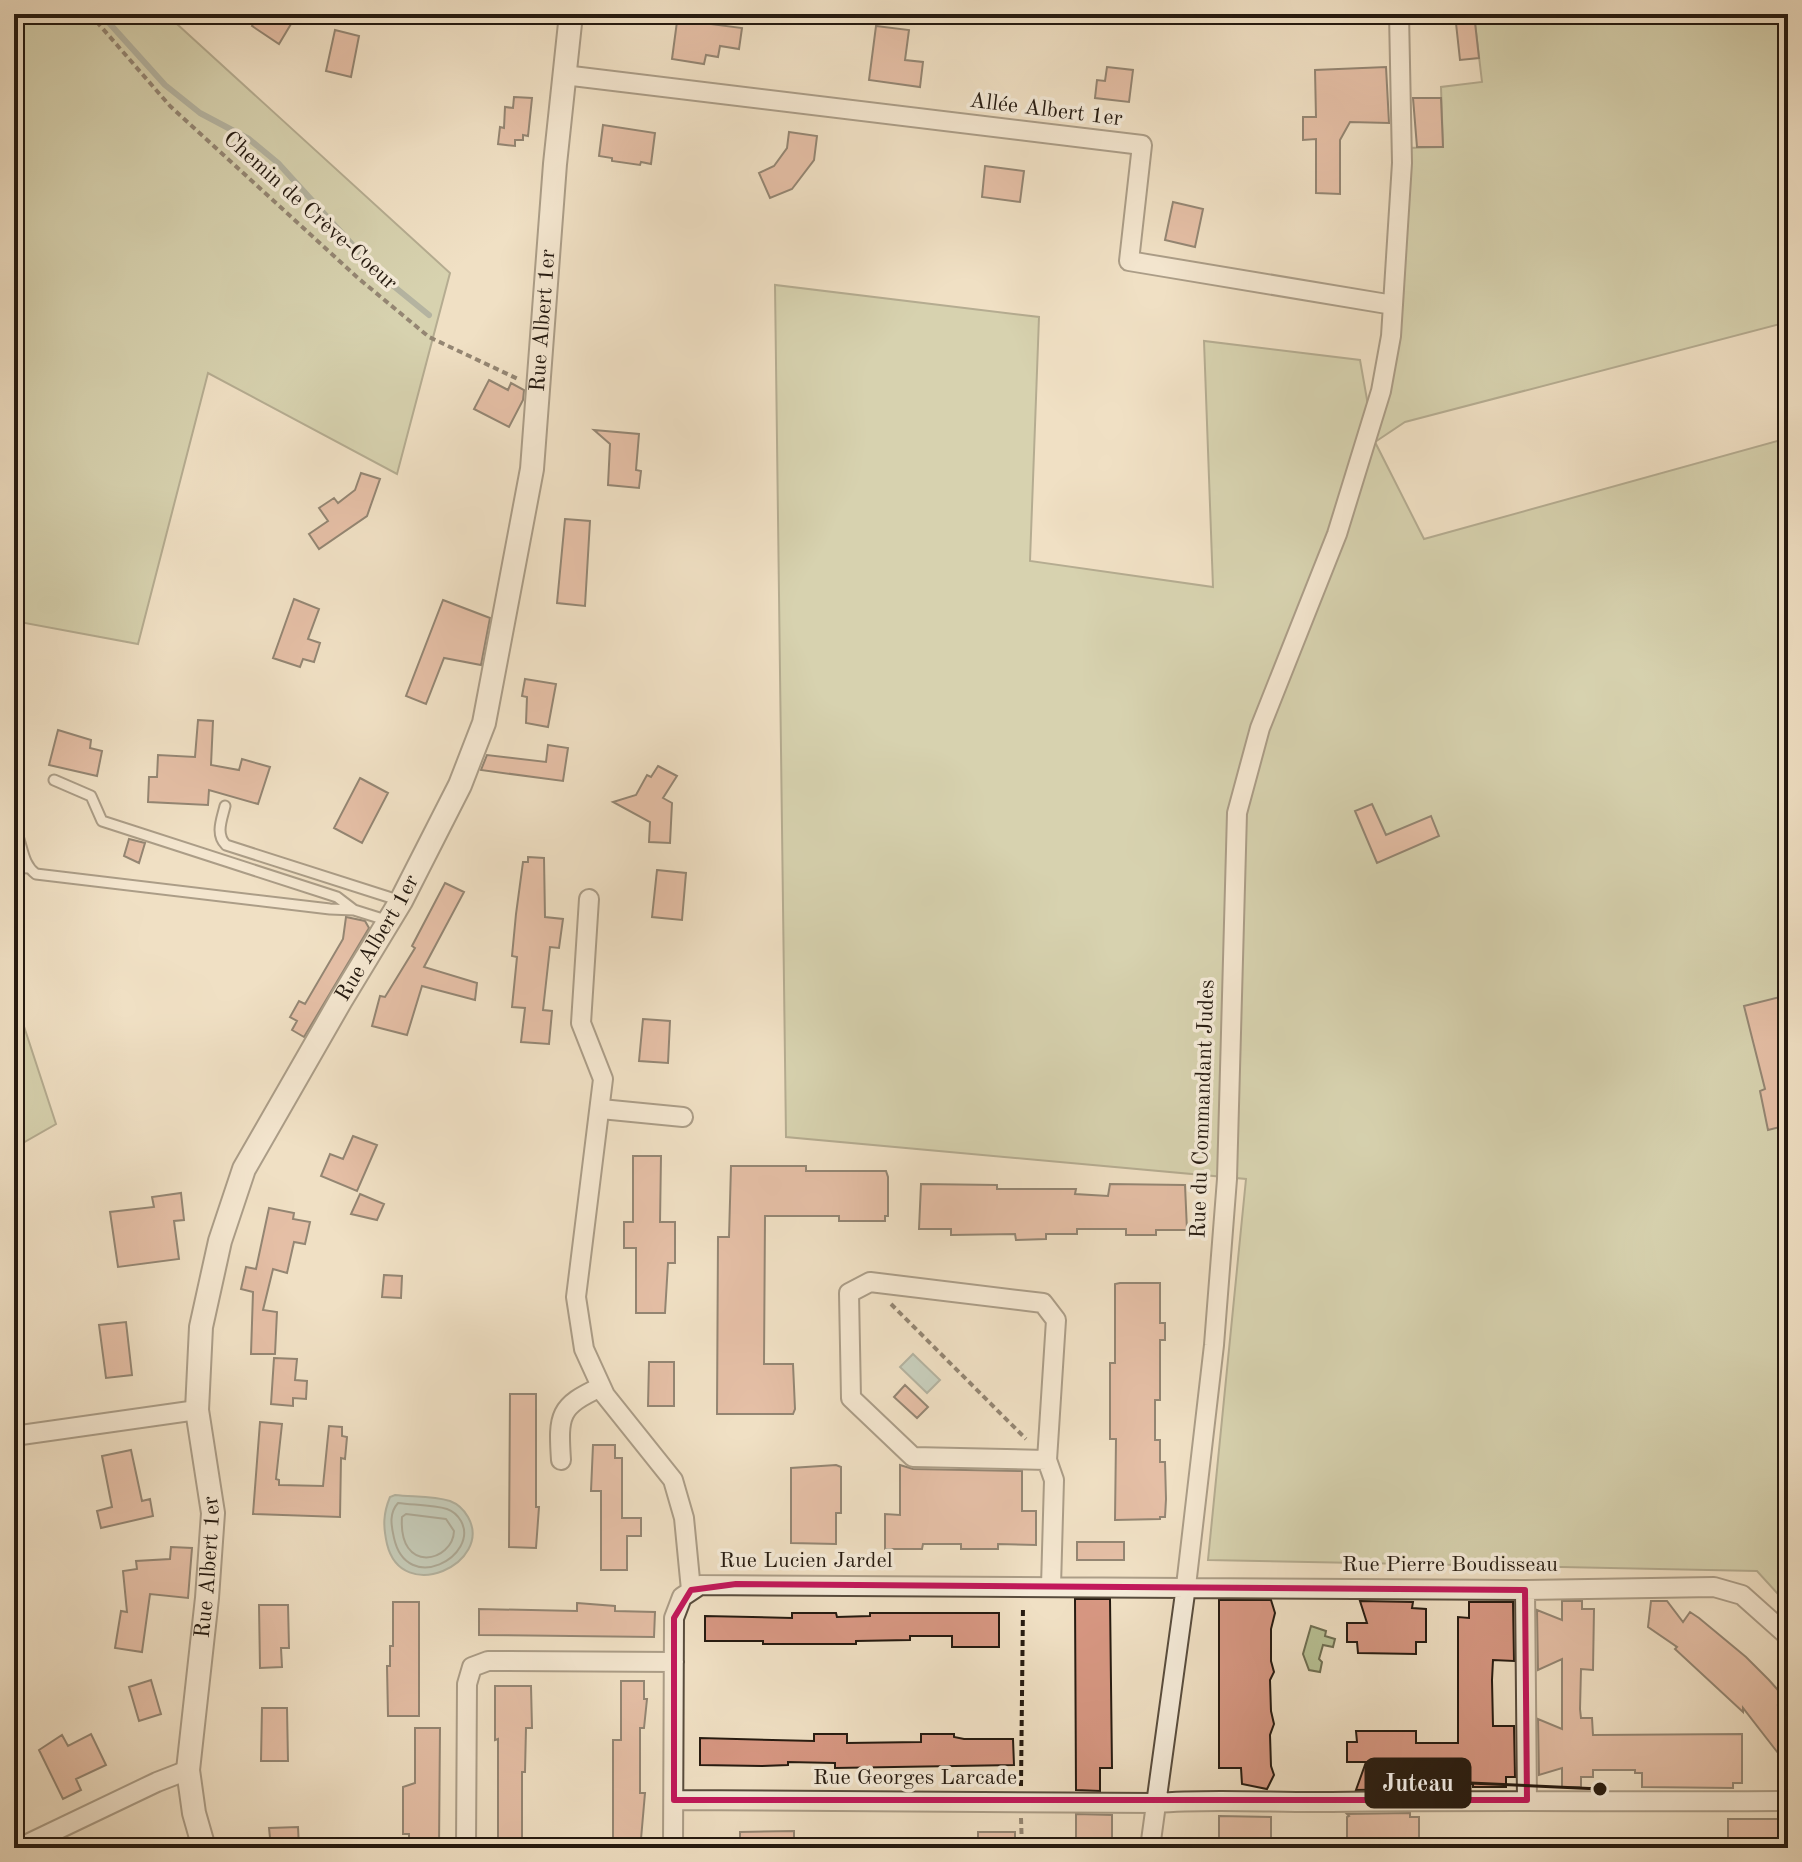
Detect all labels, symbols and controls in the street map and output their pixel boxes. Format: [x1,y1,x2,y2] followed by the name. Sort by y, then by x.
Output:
[968,90,1124,130] street label: Allée Albert 1er
[219,127,401,295] street label: Chemin de Crève-Coeur
[527,249,560,393] street label: Rue Albert 1er
[332,872,423,1005] street label: Rue Albert 1er
[1187,979,1219,1239] street label: Rue du Commandant Judes
[192,1494,224,1639] street label: Rue Albert 1er
[719,1550,893,1572] street label: Rue Lucien Jardel
[1342,1554,1558,1576] street label: Rue Pierre Boudisseau
[1366,1759,1470,1807] callout: Juteau
[813,1767,1017,1789] street label: Rue Georges Larcade
[1382,1773,1454,1797] text: Juteau

